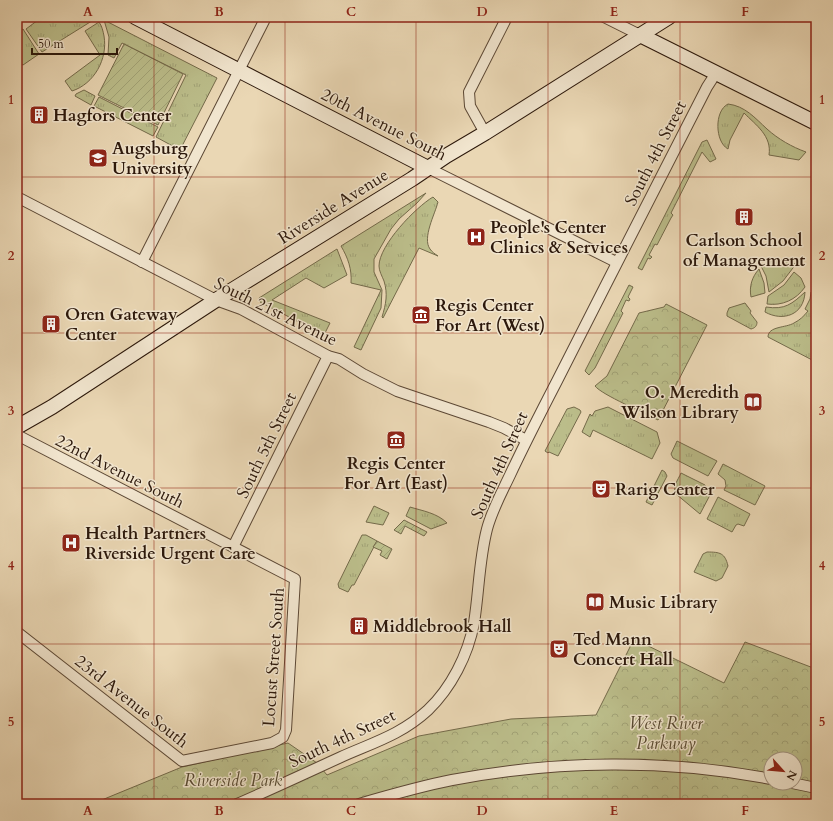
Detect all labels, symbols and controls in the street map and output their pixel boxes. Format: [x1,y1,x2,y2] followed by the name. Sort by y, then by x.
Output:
[83,3,93,21] text: A
[214,3,224,21] text: B
[346,3,356,21] text: C
[476,3,488,21] text: D
[610,3,618,21] text: E
[741,3,749,21] text: F
[32,30,117,56] scale bar
[38,36,65,52] text: 50 m
[317,83,451,166] street label: 20th Avenue South
[8,91,14,109] text: 1
[819,91,825,109] text: 1
[619,96,692,210] street label: South 4th Street
[28,104,50,126] building icon: Hagfors Center
[53,104,172,127] place label: Hagfors Center
[112,137,193,180] place label: Augsburg University
[87,147,109,169] school or university icon: Augsburg University
[274,163,393,250] street label: Riverside Avenue
[733,206,755,228] building icon: Carlson School of Management
[490,216,628,259] place label: People's Center Clinics & Services
[465,226,487,248] hospital icon: People's Center Clinics & Services
[683,229,805,272] place label: Carlson School of Management
[8,247,15,265] text: 2
[819,247,826,265] text: 2
[210,272,341,351] street label: South 21st Avenue
[435,294,545,337] place label: Regis Center For Art (West)
[65,303,178,346] place label: Oren Gateway Center
[410,304,432,326] museum icon: Regis Center For Art (West)
[40,313,62,335] building icon: Oren Gateway Center
[620,381,739,424] place label: O. Meredith Wilson Library
[231,388,302,502] street label: South 5th Street
[742,391,764,413] library icon: O. Meredith Wilson Library
[8,402,15,420] text: 3
[819,402,826,420] text: 3
[466,407,534,522] street label: South 4th Street
[51,429,189,514] street label: 22nd Avenue South
[385,429,407,451] museum icon: Regis Center For Art (East)
[344,452,448,495] place label: Regis Center For Art (East)
[590,478,612,500] theatre icon: Rarig Center
[615,478,715,501] place label: Rarig Center
[85,522,256,565] place label: Health Partners Riverside Urgent Care
[60,532,82,554] hospital icon: Health Partners Riverside Urgent Care
[8,557,15,575] text: 4
[819,557,826,575] text: 4
[257,586,290,727] street label: Locust Street South
[584,591,606,613] library icon: Music Library
[609,591,718,614] place label: Music Library
[348,615,370,637] building icon: Middlebrook Hall
[373,615,512,638] place label: Middlebrook Hall
[573,628,673,671] place label: Ted Mann Concert Hall
[548,638,570,660] theatre icon: Ted Mann Concert Hall
[70,650,194,754] street label: 23rd Avenue South
[285,703,400,773] street label: South 4th Street
[629,712,703,755] park label: West River Parkway
[8,713,14,731] text: 5
[819,713,825,731] text: 5
[763,751,803,791] north arrow
[782,768,800,783] text: N
[184,769,283,792] park label: Riverside Park
[83,802,93,820] text: A
[214,802,224,820] text: B
[346,802,356,820] text: C
[476,802,488,820] text: D
[610,802,618,820] text: E
[741,802,749,820] text: F

